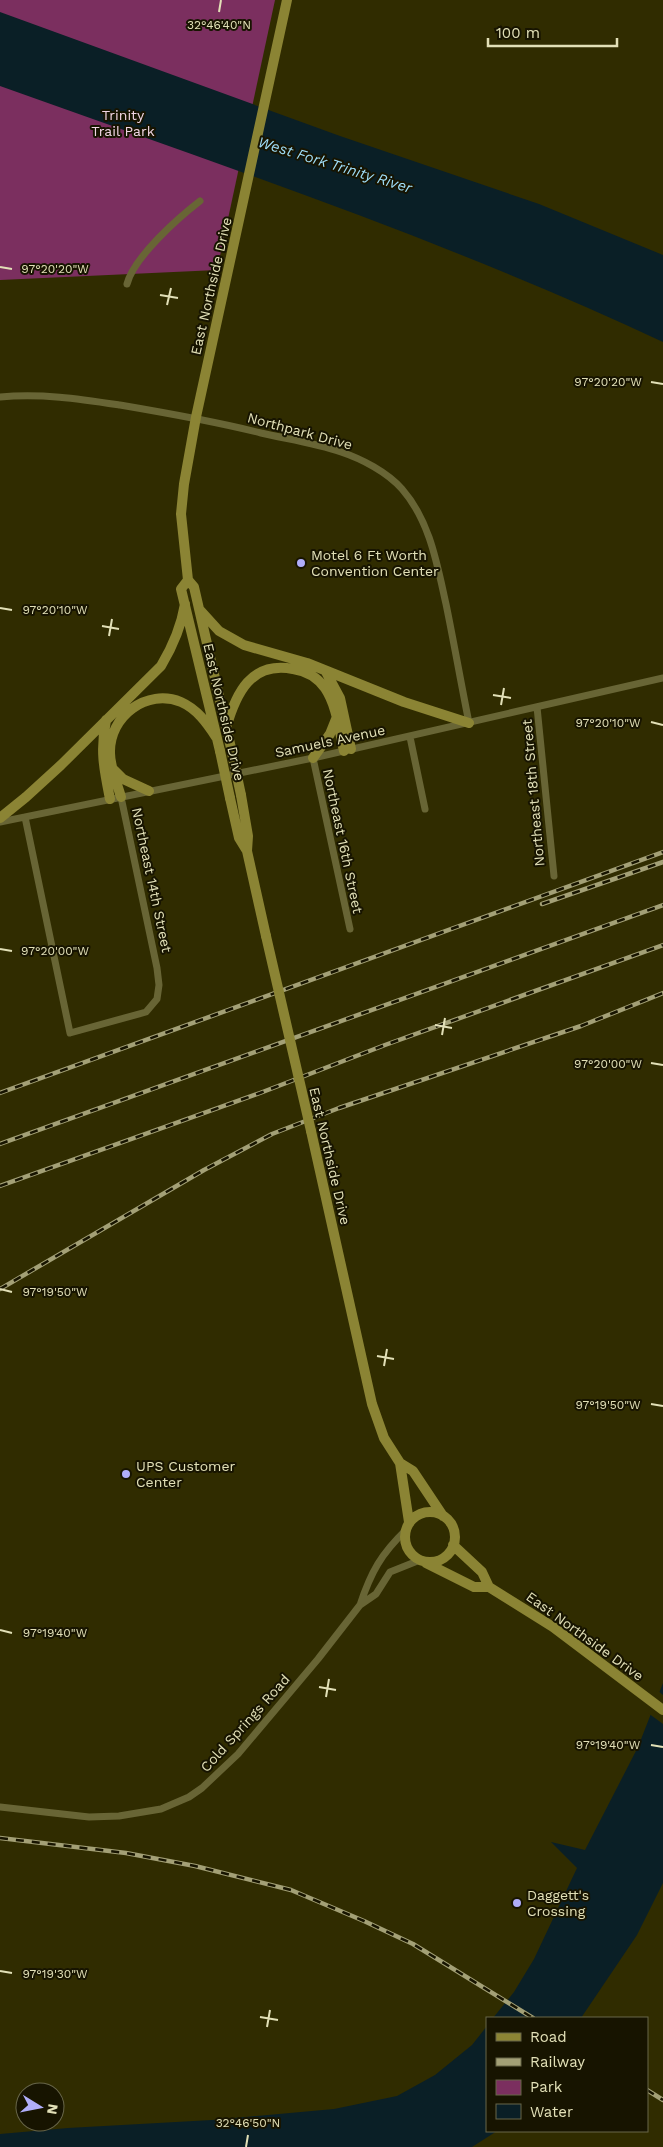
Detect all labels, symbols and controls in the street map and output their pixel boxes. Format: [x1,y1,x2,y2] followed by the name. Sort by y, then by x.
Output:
[488,15,617,47] scale bar
[187,18,251,32] text: 32°46'40"N
[496,24,540,42] text: 100 m
[91,107,155,139] park label: Trinity Trail Park
[256,133,415,197] water label: West Fork Trinity River
[187,216,235,356] street label: East Northside Drive
[21,262,89,276] text: 97°20'20"W
[574,375,642,389] text: 97°20'20"W
[246,409,354,453] street label: Northpark Drive
[311,547,439,579] place label: Motel 6 Ft Worth Convention Center
[295,557,307,569] marker: Motel 6 Ft Worth Convention Center
[22,603,88,617] text: 97°20'10"W
[200,642,248,782] street label: East Northside Drive
[575,716,641,730] text: 97°20'10"W
[519,719,547,867] street label: Northeast 18th Street
[273,722,387,760] street label: Samuels Avenue
[320,767,366,915] street label: Northeast 16th Street
[129,806,175,954] street label: Northeast 14th Street
[21,944,89,958] text: 97°20'00"W
[574,1057,642,1071] text: 97°20'00"W
[306,1086,354,1226] street label: East Northside Drive
[22,1285,88,1299] text: 97°19'50"W
[575,1398,641,1412] text: 97°19'50"W
[136,1458,236,1490] place label: UPS Customer Center
[120,1468,132,1480] marker: UPS Customer Center
[523,1588,647,1684] street label: East Northside Drive
[23,1626,88,1640] text: 97°19'40"W
[197,1671,293,1775] street label: Cold Springs Road
[576,1738,641,1752] text: 97°19'40"W
[527,1887,589,1919] place label: Daggett's Crossing
[511,1897,523,1909] marker: Daggett's Crossing
[22,1967,88,1981] text: 97°19'30"W
[486,2017,648,2132] legend
[530,2028,567,2046] text: Road
[530,2053,585,2071] text: Railway
[530,2078,563,2096] text: Park
[15,2082,65,2132] north arrow
[44,2103,62,2116] text: N
[530,2103,573,2121] text: Water
[216,2116,280,2130] text: 32°46'50"N

